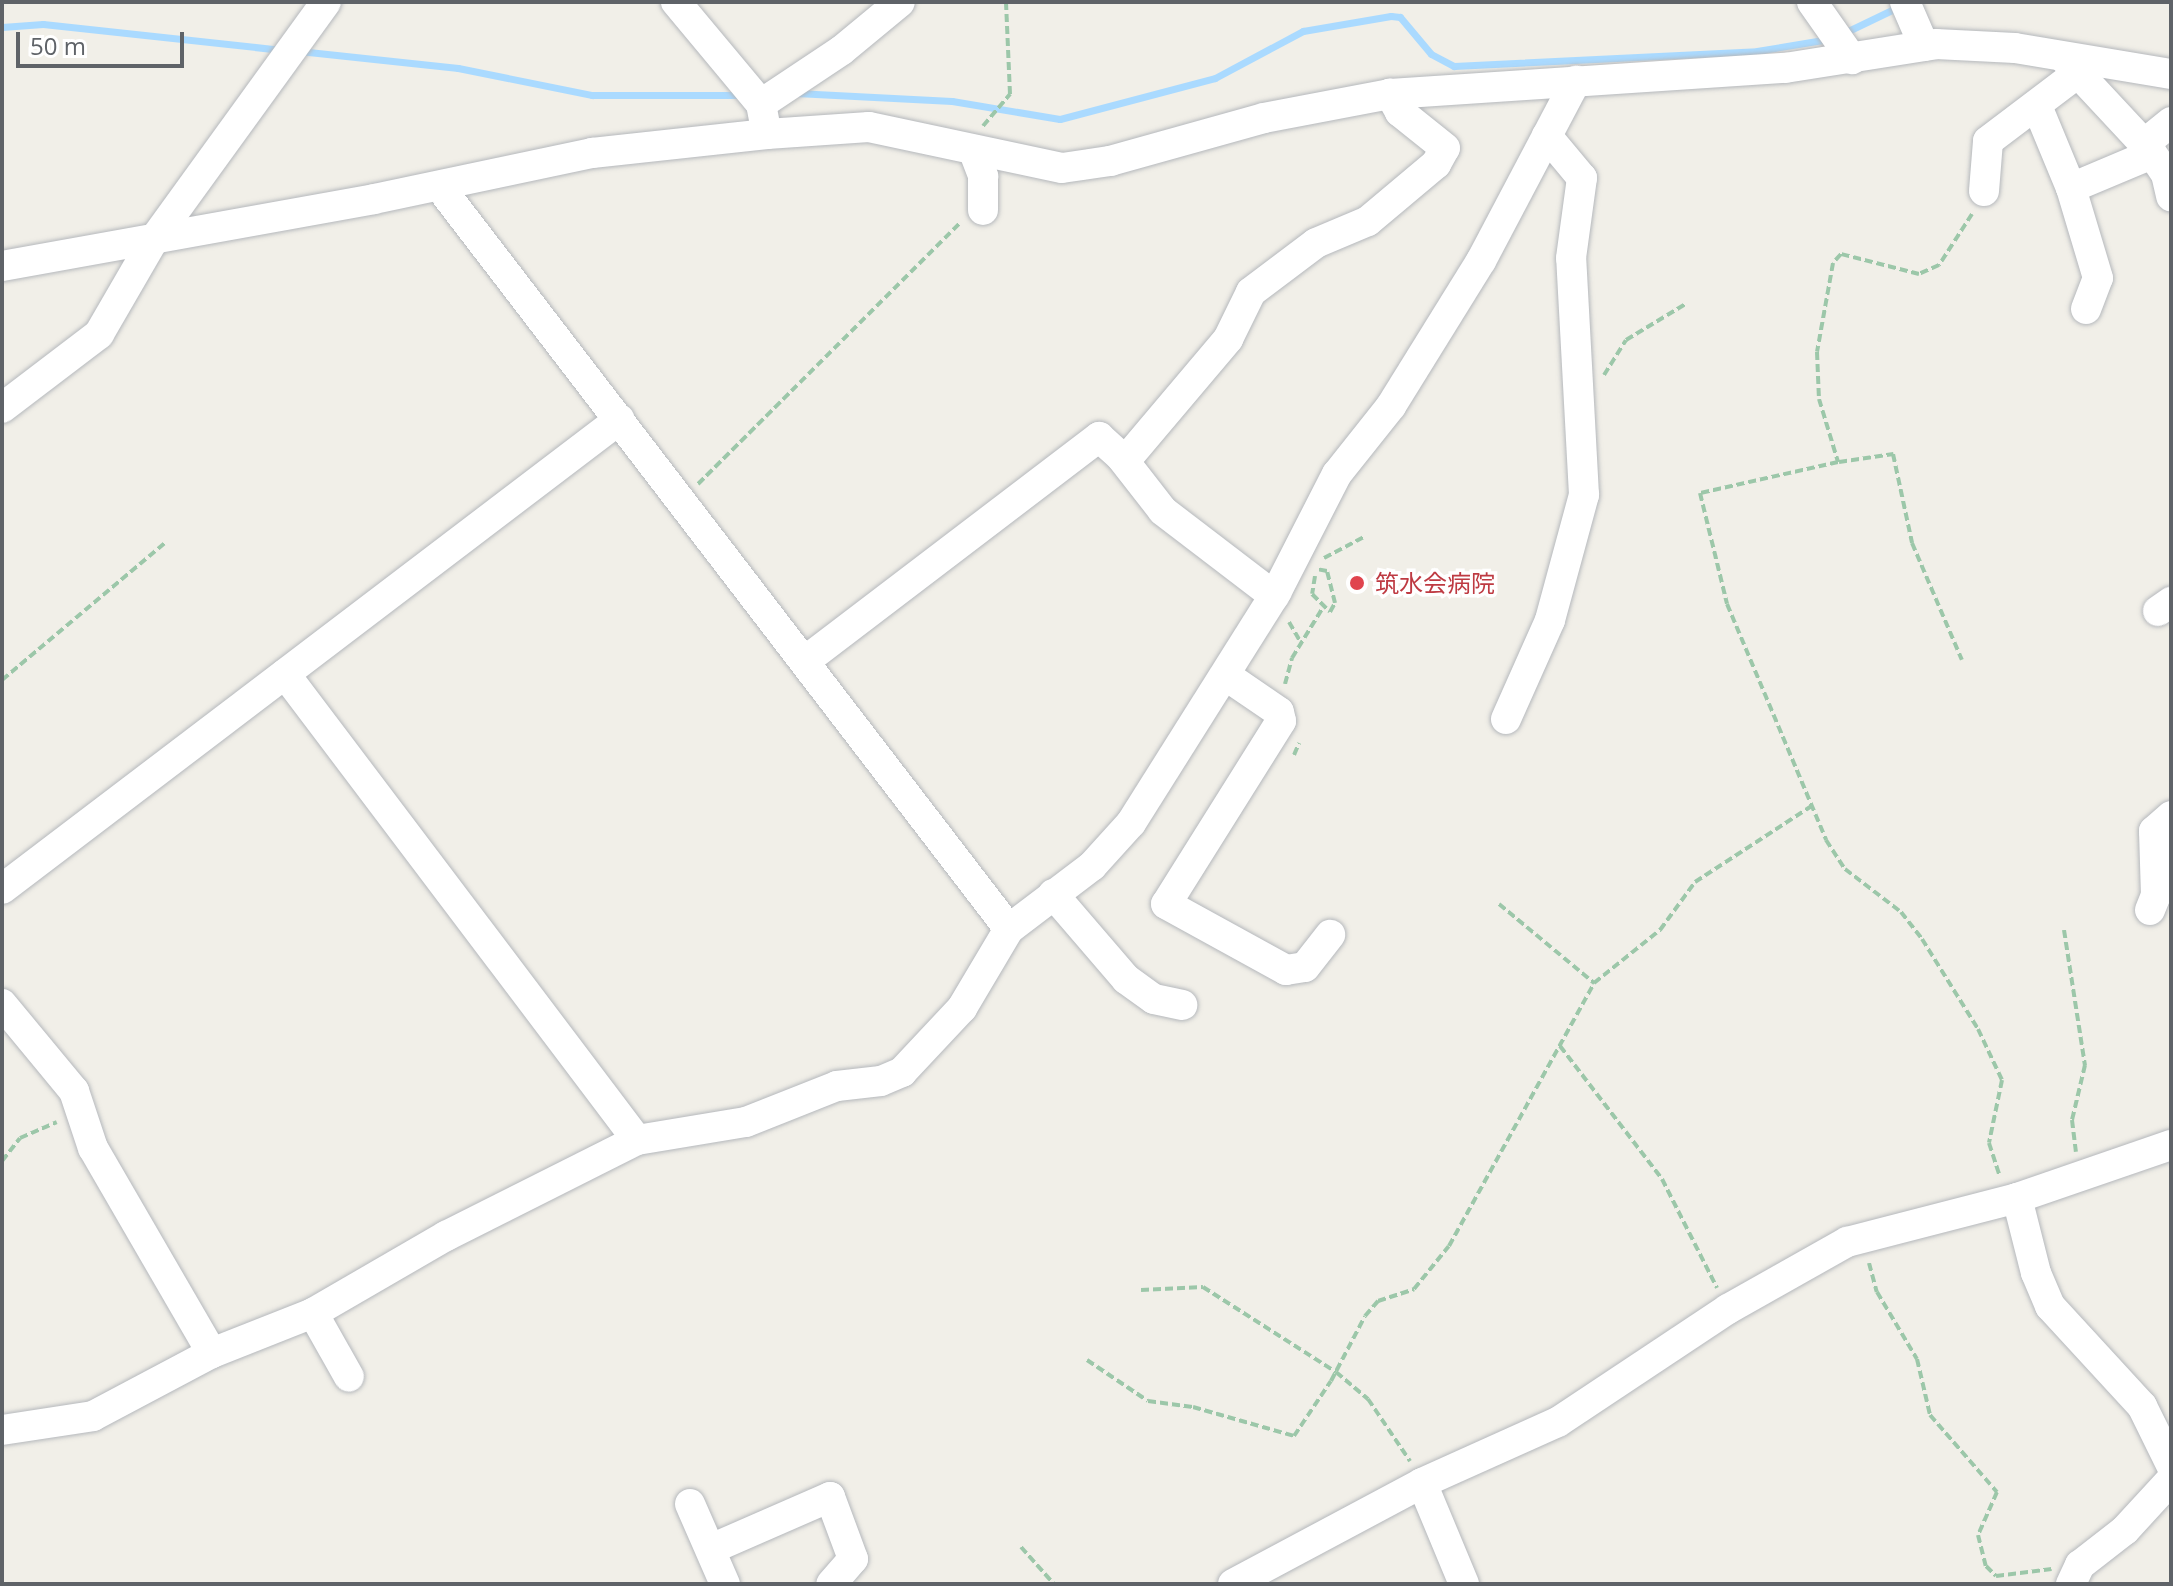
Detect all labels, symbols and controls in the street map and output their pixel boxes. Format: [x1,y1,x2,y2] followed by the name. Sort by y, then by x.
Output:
[20,16,188,66] scale bar
[30,29,86,62] text: 50 m
[1375,569,1495,597] place label: 筑水会病院
[1346,572,1368,594] marker: 筑水会病院

